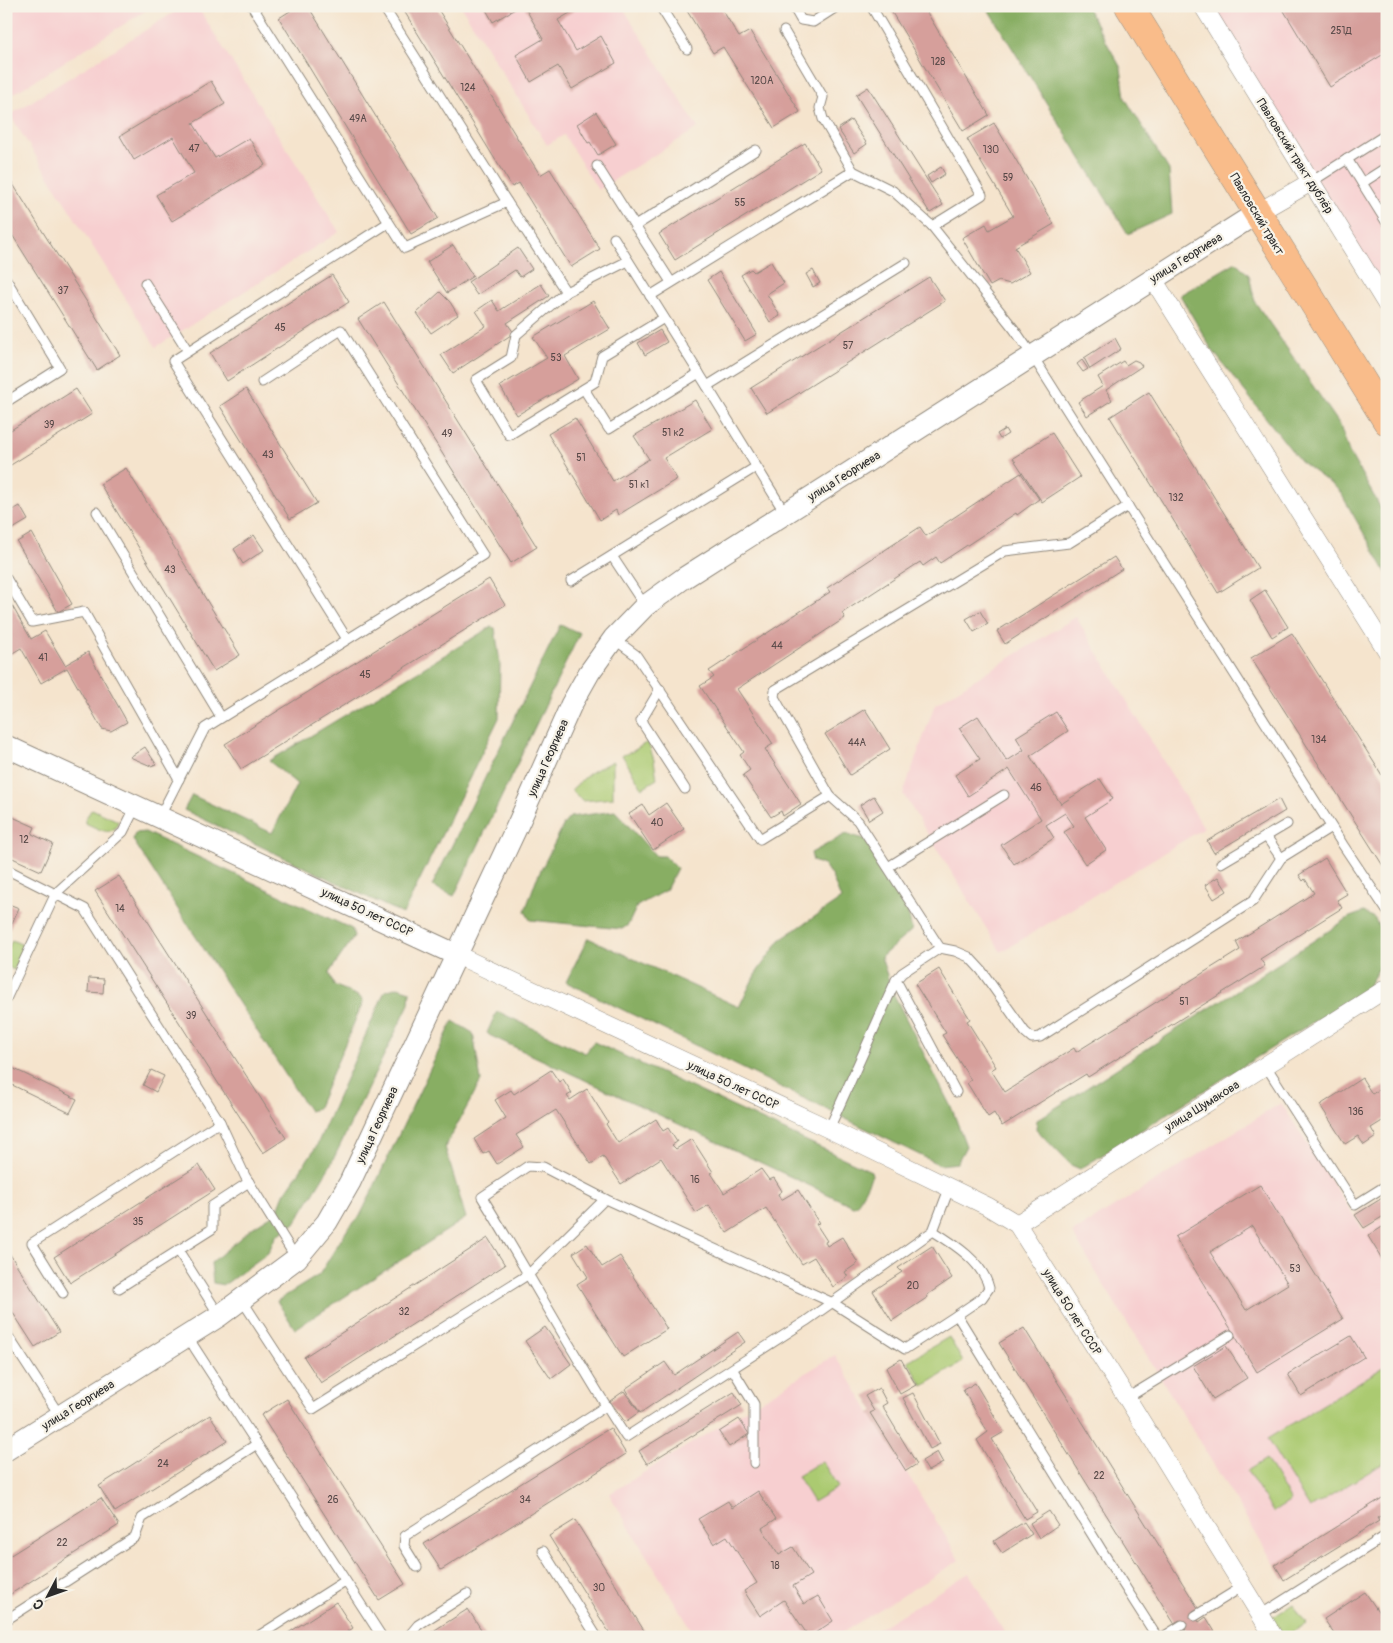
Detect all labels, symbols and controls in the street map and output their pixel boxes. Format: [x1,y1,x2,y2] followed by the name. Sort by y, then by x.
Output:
[1331,25,1352,37] house number: 251Д
[931,56,945,68] house number: 128
[751,75,774,87] house number: 120А
[460,82,476,94] house number: 124
[1254,96,1336,216] street label: Павловский тракт дублёр
[349,113,367,125] house number: 49А
[188,143,200,155] house number: 47
[983,144,999,156] house number: 130
[1227,171,1287,257] street label: Павловский тракт
[1003,172,1013,184] house number: 59
[735,197,745,209] house number: 55
[1146,230,1226,287] street label: улица Георгиева
[58,285,69,297] house number: 37
[274,322,286,334] house number: 45
[843,340,854,352] house number: 57
[551,352,562,364] house number: 53
[44,419,54,431] house number: 39
[662,427,685,439] house number: 51 к2
[442,428,452,440] house number: 49
[804,448,884,505] street label: улица Георгиева
[262,449,274,461] house number: 43
[576,452,586,464] house number: 51
[629,479,649,491] house number: 51 к1
[1168,492,1184,504] house number: 132
[164,564,176,576] house number: 43
[771,640,783,652] house number: 44
[38,652,48,664] house number: 41
[359,669,371,681] house number: 45
[524,717,572,800] street label: улица Георгиева
[1311,734,1327,746] house number: 134
[848,737,867,749] house number: 44А
[1030,782,1042,794] house number: 46
[651,817,663,829] house number: 40
[19,834,29,846] house number: 12
[318,884,415,940] street label: улица 50 лет СССР
[115,903,125,915] house number: 14
[1179,996,1189,1008] house number: 51
[186,1010,196,1022] house number: 39
[684,1057,781,1113] street label: улица 50 лет СССР
[1161,1077,1243,1136] street label: улица Шумакова
[353,1084,402,1167] street label: улица Георгиева
[1348,1106,1364,1118] house number: 136
[690,1174,700,1186] house number: 16
[133,1216,144,1228] house number: 35
[1290,1263,1301,1275] house number: 53
[1039,1266,1104,1358] street label: улица 50 лет СССР
[907,1280,919,1292] house number: 20
[398,1306,410,1318] house number: 32
[38,1377,118,1434] street label: улица Георгиева
[157,1458,169,1470] house number: 24
[1093,1470,1105,1482] house number: 22
[327,1494,339,1506] house number: 26
[519,1494,531,1506] house number: 34
[56,1537,68,1549] house number: 22
[771,1560,779,1572] house number: 18
[22,1570,72,1620] north arrow
[593,1582,605,1594] house number: 30
[29,1595,48,1613] text: С

